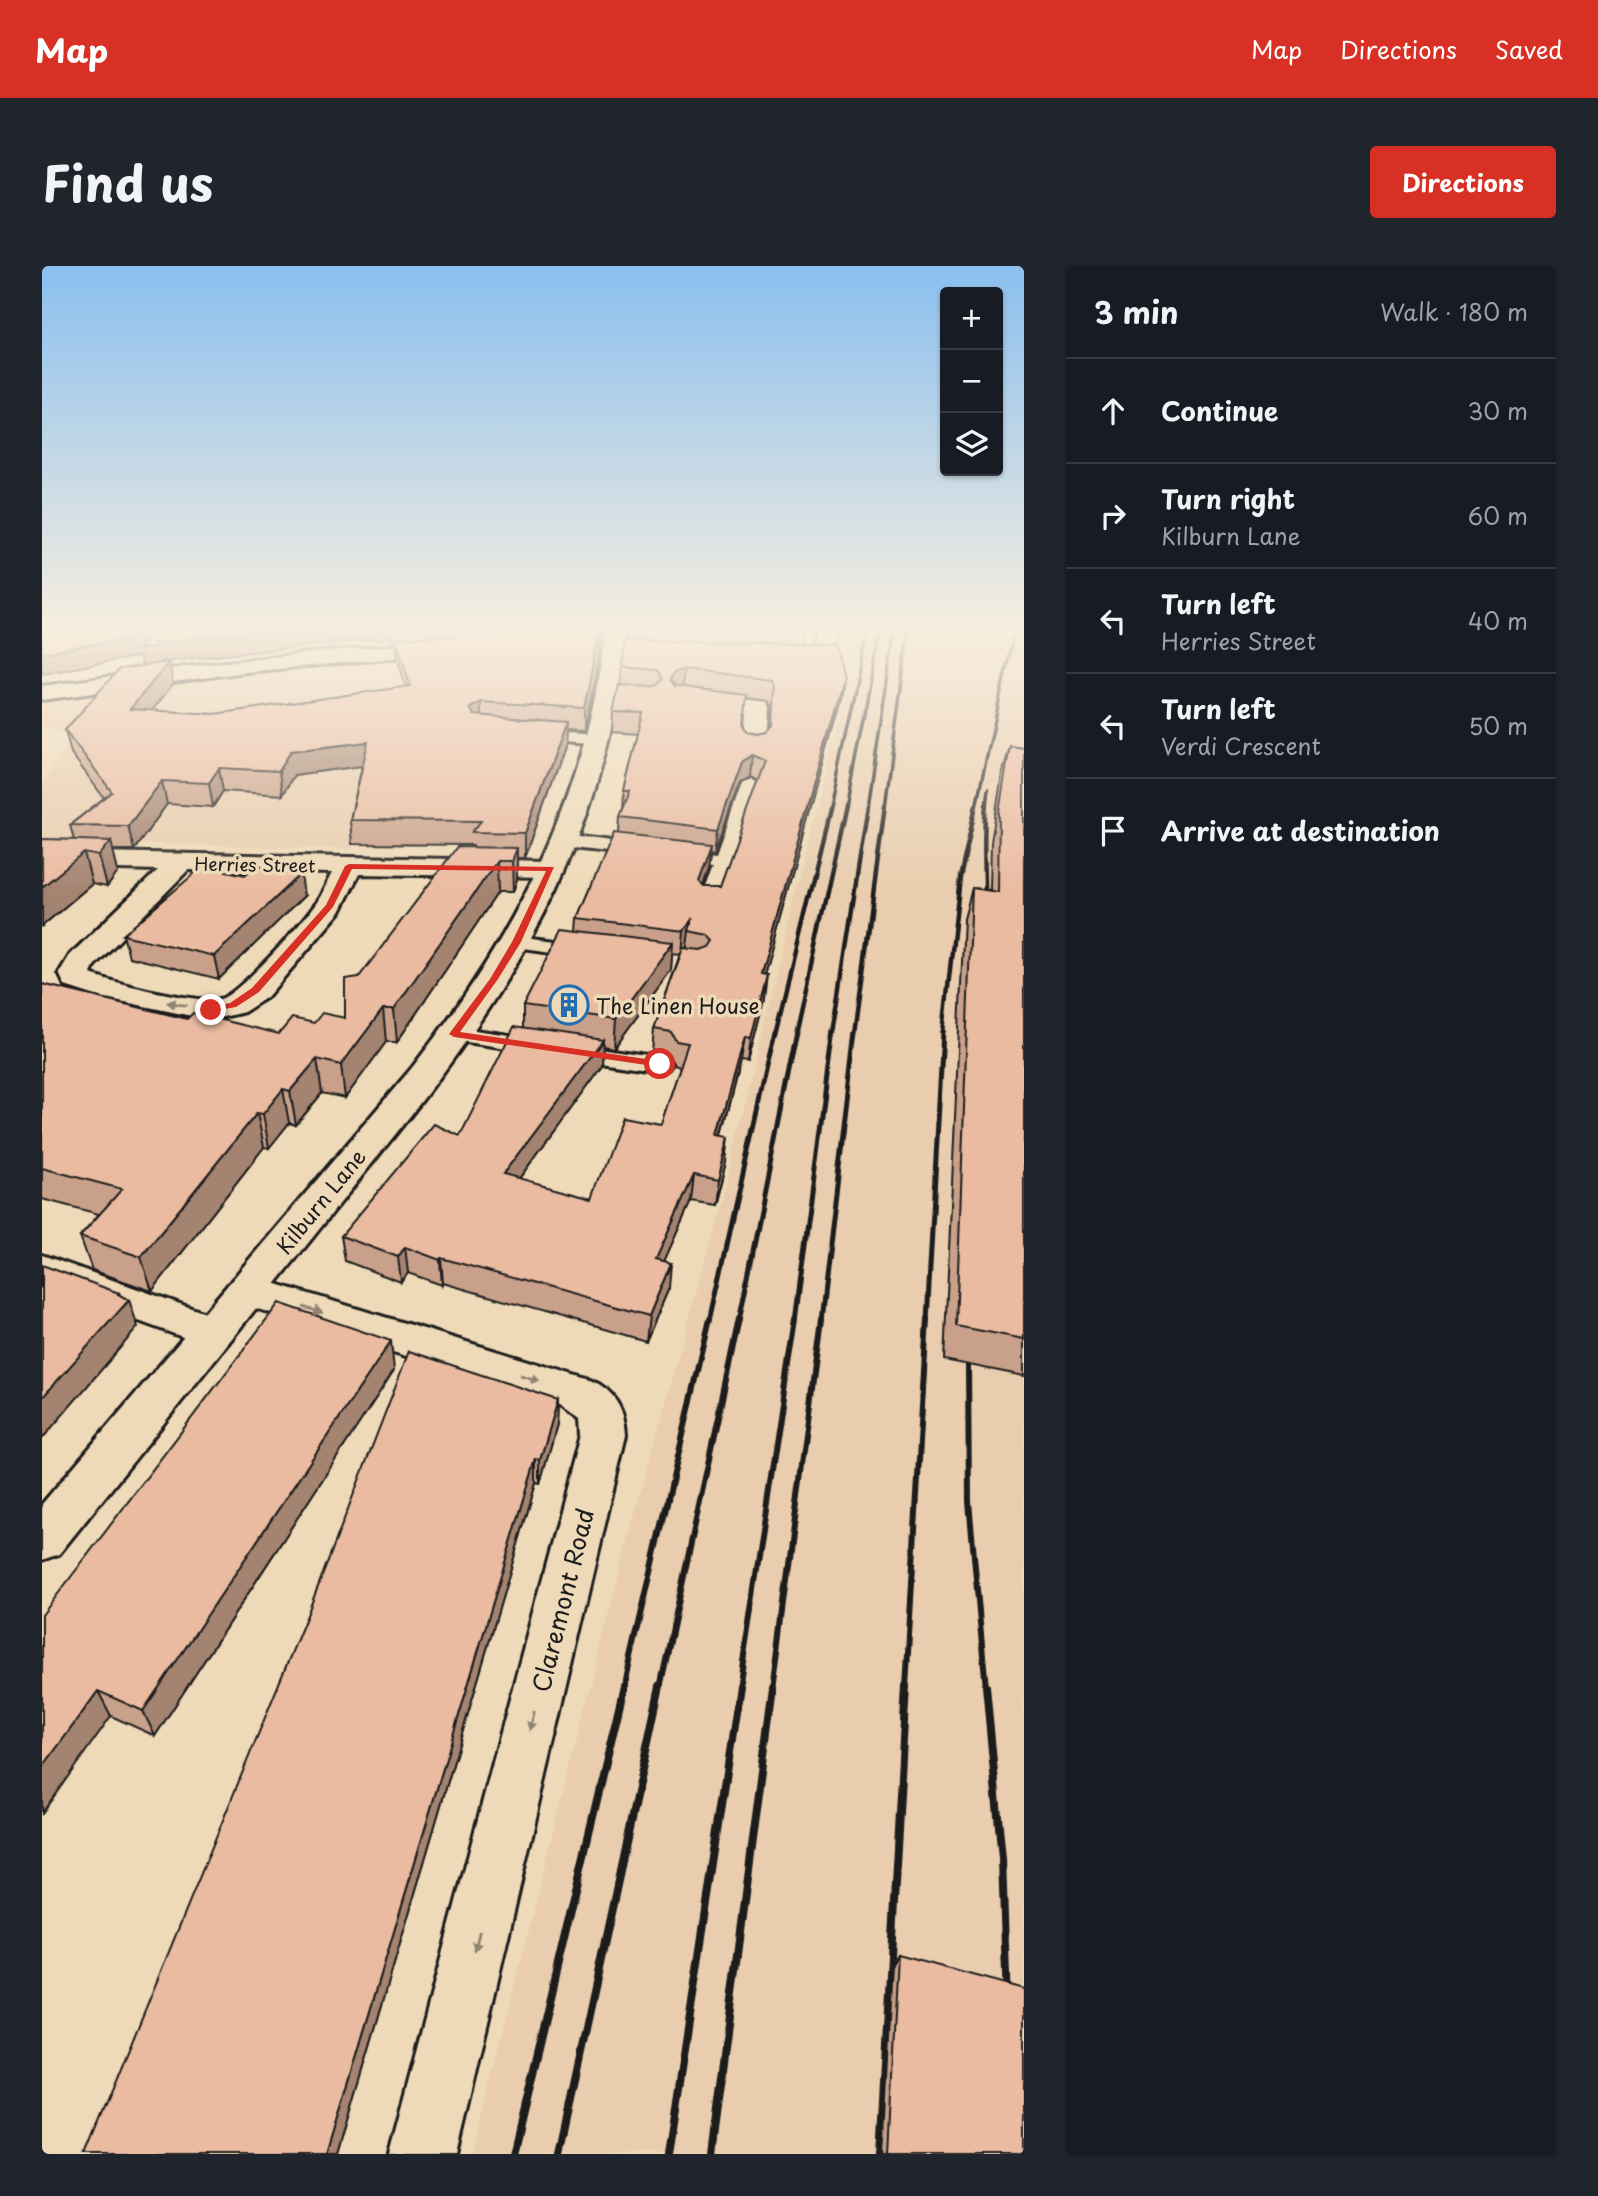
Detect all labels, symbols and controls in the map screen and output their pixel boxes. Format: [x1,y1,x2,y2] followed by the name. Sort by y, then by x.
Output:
[35,24,108,74] text: Map
[1251,31,1302,67] text: Map
[1340,31,1457,67] text: Directions
[1495,31,1563,67] text: Saved
[42,145,213,219] text: Find us
[1370,146,1556,218] button: Directions
[940,287,1003,476] map controls
[940,287,1003,350] button: +
[1094,289,1179,334] text: 3 min
[1380,294,1528,329] text: Walk · 180 m
[940,350,1003,413] button: −
[1161,391,1278,430] text: Continue
[1094,392,1132,430] icon: ahead
[1467,393,1528,428] text: 30 m
[940,413,1003,476] button: layers
[1161,479,1295,518] text: Turn right
[1094,497,1132,535] icon: right
[1468,498,1528,533] text: 60 m
[1161,518,1301,553] text: Kilburn Lane
[1161,584,1276,623] text: Turn left
[1094,602,1132,640] icon: left
[1468,603,1528,638] text: 40 m
[1161,623,1316,658] text: Herries Street
[1161,689,1276,728] text: Turn left
[1094,707,1132,745] icon: left
[1468,708,1528,743] text: 50 m
[1161,728,1321,763] text: Verdi Crescent
[1161,811,1440,850] text: Arrive at destination
[1094,812,1132,850] icon: arrive
[194,849,316,879] street label: Herries Street
[548,984,590,1026] building icon: The Linen House
[596,989,760,1021] place label: The Linen House
[195,994,226,1025] route end
[166,998,188,1009] one-way arrow
[644,1048,675,1079] route start
[267,1141,373,1261] street label: Kilburn Lane
[302,1306,323,1316] one-way arrow
[519,1373,540,1384] one-way arrow
[522,1504,602,1696] street label: Claremont Road
[526,1710,537,1732] one-way arrow
[471,1931,482,1953] one-way arrow

